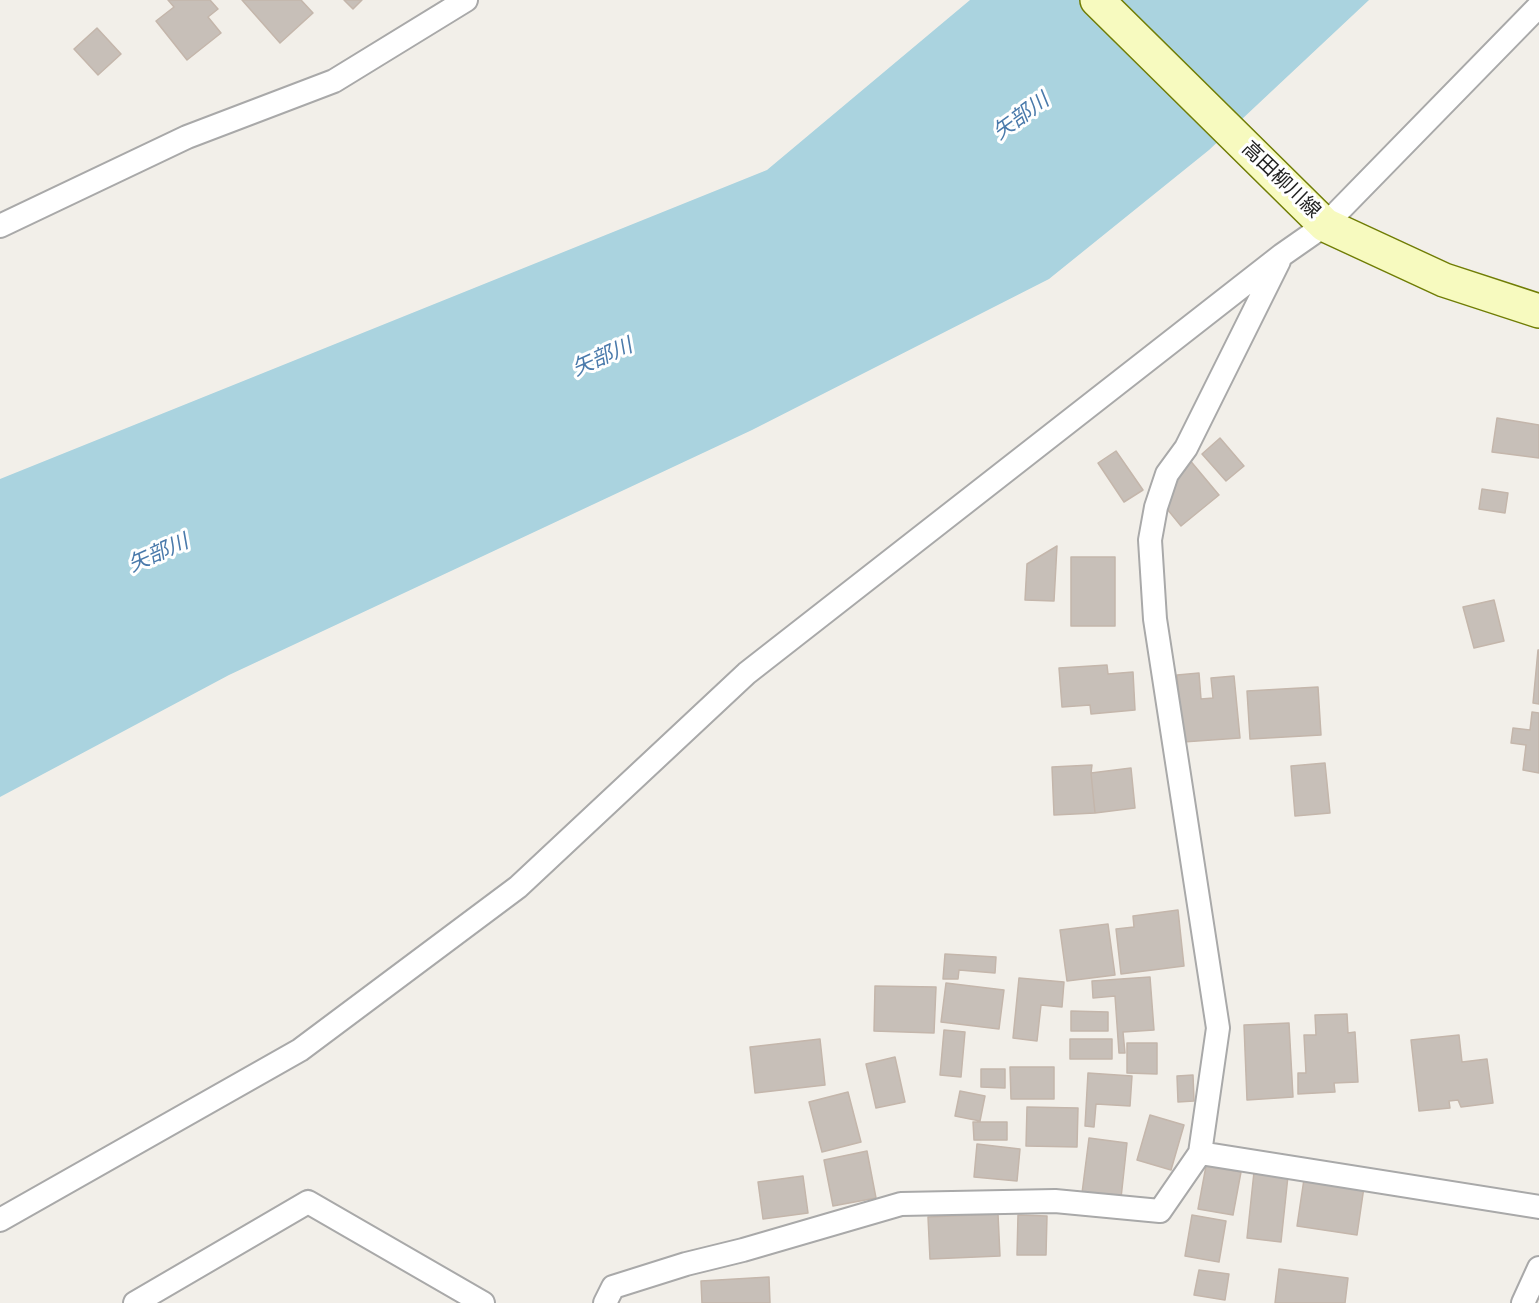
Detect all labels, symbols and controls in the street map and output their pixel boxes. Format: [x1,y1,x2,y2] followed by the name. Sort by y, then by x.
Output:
[989,89,1055,147] water label: 矢部川
[1236,138,1324,224] street label: 高田柳川線
[569,335,637,383] water label: 矢部川
[125,531,193,579] water label: 矢部川

